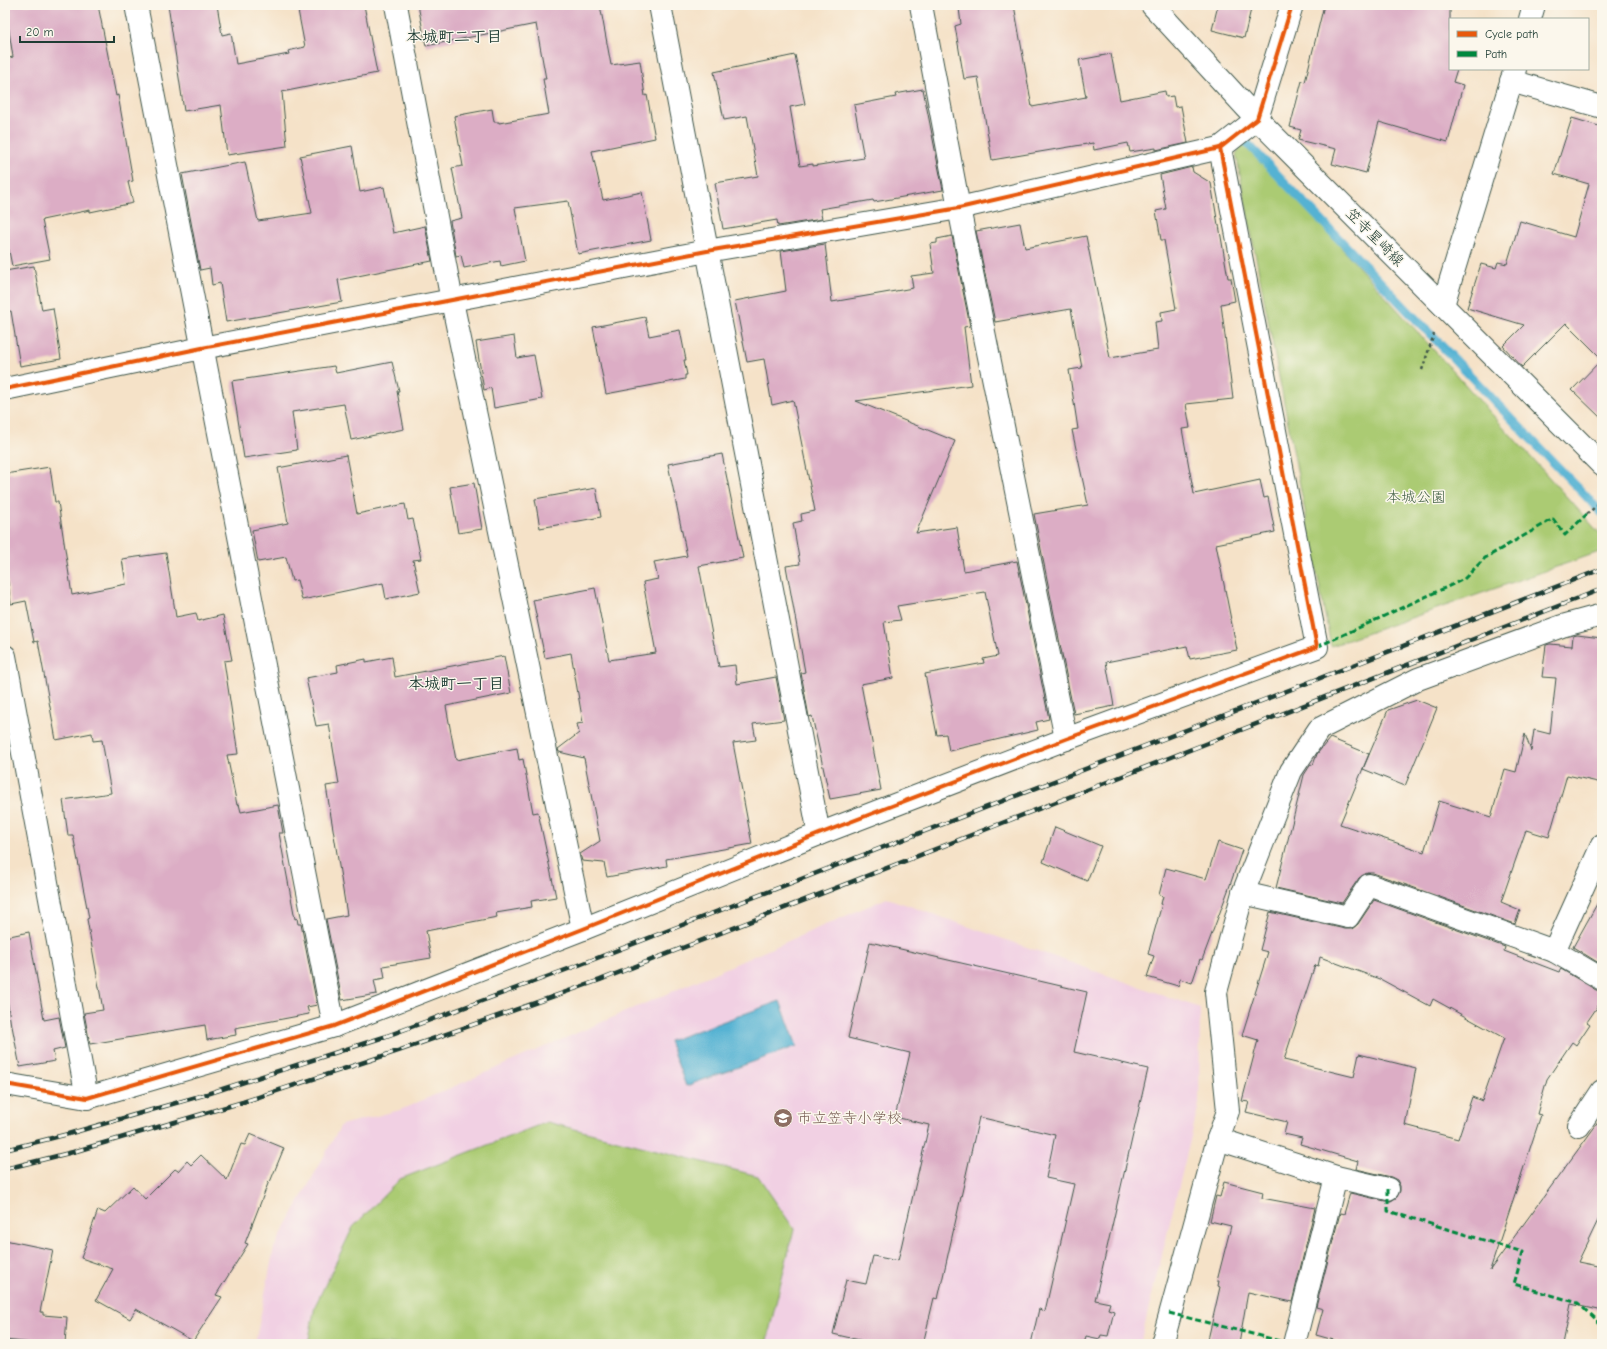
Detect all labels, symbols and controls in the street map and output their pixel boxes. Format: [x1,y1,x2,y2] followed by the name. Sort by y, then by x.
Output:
[20,18,114,44] scale bar
[1449,18,1589,70] legend
[26,25,54,39] text: 20 m
[1485,27,1538,41] text: Cycle path
[406,28,502,46] district label: 本城町二丁目
[1485,47,1507,61] text: Path
[1342,204,1408,270] street label: 笠寺星崎線
[1386,488,1446,506] park label: 本城公園
[408,675,504,693] district label: 本城町一丁目
[772,1107,794,1129] school or university icon: 市立笠寺小学校
[797,1109,902,1127] place label: 市立笠寺小学校

